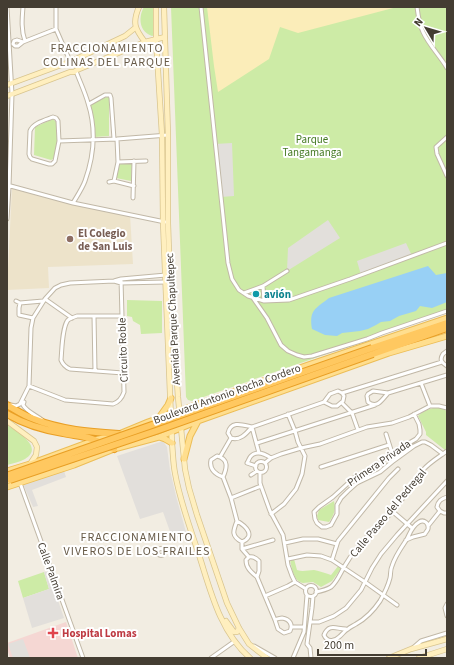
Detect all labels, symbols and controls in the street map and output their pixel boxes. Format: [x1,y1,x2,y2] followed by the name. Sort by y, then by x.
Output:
[406,8,446,48] north arrow
[410,15,427,30] text: N
[43,40,171,71] district label: FRACCIONAMIENTO COLINAS DEL PARQUE
[282,132,342,160] park label: Parque Tangamanga
[78,226,132,254] place label: El Colegio de San Luis
[65,234,75,244] marker: El Colegio de San Luis
[162,253,184,385] street label: Avenida Parque Chapultepec
[264,287,291,302] place label: avión
[251,289,261,299] marker: avión
[114,317,132,383] street label: Circuito Roble
[151,360,303,428] street label: Boulevard Antonio Rocha Cordero
[344,436,414,490] street label: Primera Privada
[346,465,430,561] street label: Calle Paseo del Pedregal
[64,529,210,560] district label: FRACCIONAMIENTO VIVEROS DE LOS FRAILES
[34,540,68,602] street label: Calle Palmira
[62,626,137,641] place label: Hospital Lomas
[47,627,59,639] marker: Hospital Lomas
[318,631,426,657] scale bar
[324,637,354,654] text: 200 m

